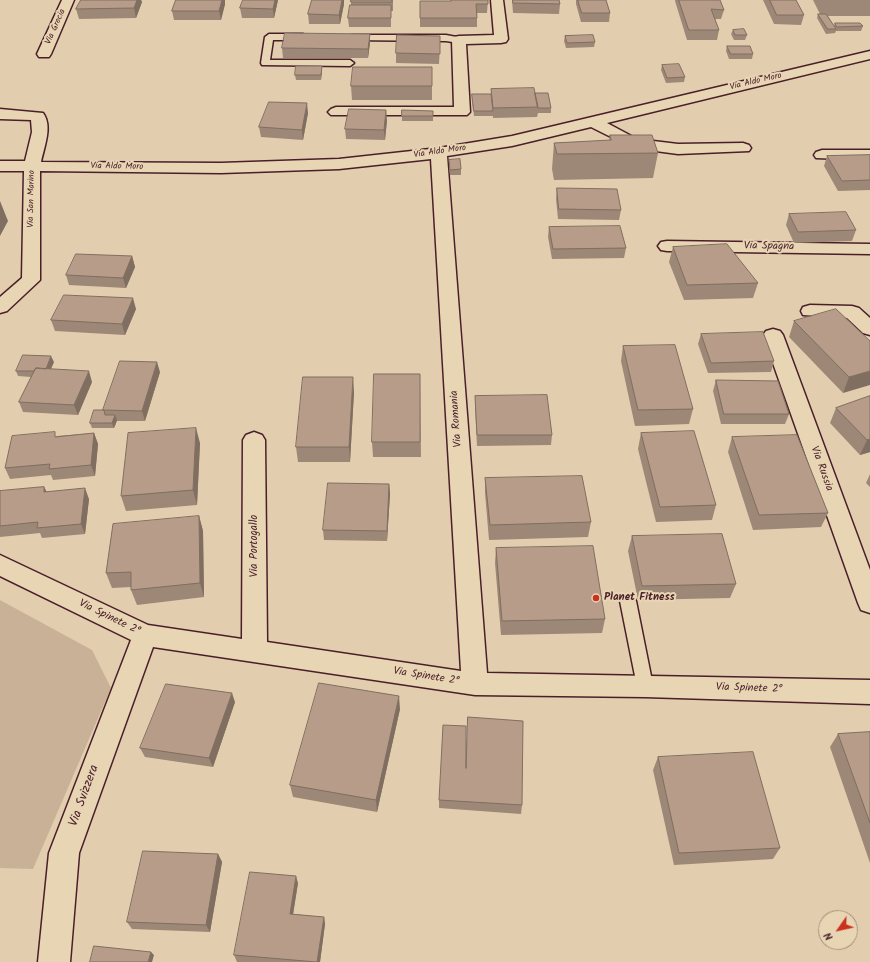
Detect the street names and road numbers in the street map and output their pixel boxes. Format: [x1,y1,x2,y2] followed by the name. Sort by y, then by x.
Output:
[43,8,69,46] street label: Via Grecia
[729,71,783,93] street label: Via Aldo Moro
[413,143,467,161] street label: Via Aldo Moro
[90,161,144,173] street label: Via Aldo Moro
[26,170,38,228] street label: Via San Marino
[744,240,794,254] street label: Via Spagna
[448,390,466,448] street label: Via Romania
[807,445,835,493] street label: Via Russia
[248,515,262,577] street label: Via Portogallo
[76,598,142,638] street label: Via Spinete 2°
[392,665,460,689] street label: Via Spinete 2°
[716,681,782,697] street label: Via Spinete 2°
[67,763,103,829] street label: Via Svizzera

